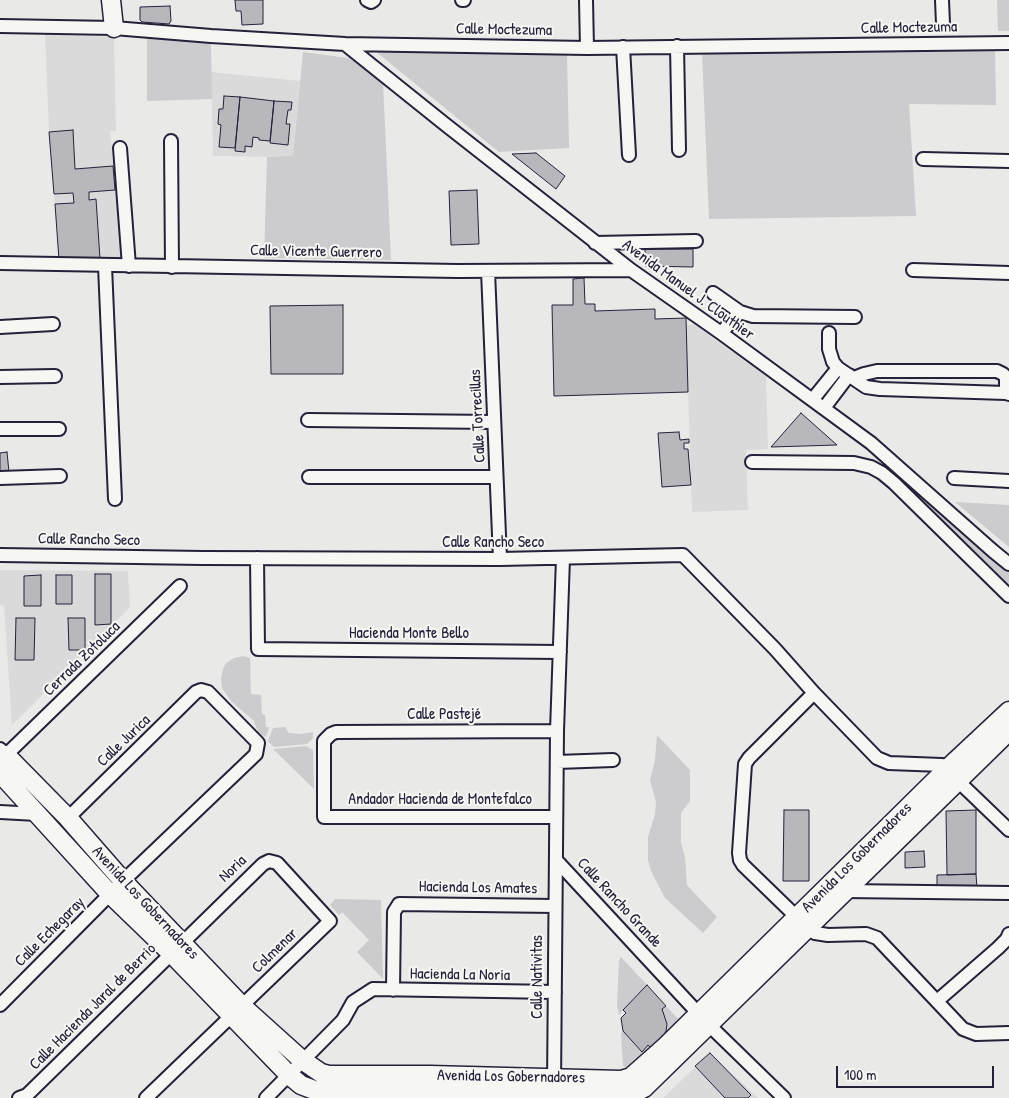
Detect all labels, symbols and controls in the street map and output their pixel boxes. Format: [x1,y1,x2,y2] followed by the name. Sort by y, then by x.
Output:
[861,18,957,38] street label: Calle Moctezuma
[456,20,552,40] street label: Calle Moctezuma
[618,236,758,344] street label: Avenida Manuel J. Clouthier
[250,241,382,263] street label: Calle Vicente Guerrero
[466,369,490,463] street label: Calle Torrecillas
[38,530,140,550] street label: Calle Rancho Seco
[442,533,544,553] street label: Calle Rancho Seco
[40,618,124,700] street label: Cerrada Zotoluca
[349,624,469,644] street label: Hacienda Monte Bello
[407,705,481,725] street label: Calle Pastejé
[93,711,155,771] street label: Calle Jurica
[348,790,532,810] street label: Andador Hacienda de Montefalco
[798,799,916,917] street label: Avenida Los Gobernadores
[88,842,202,964] street label: Avenida Los Gobernadores
[215,851,251,887] street label: Noria
[573,854,665,952] street label: Calle Rancho Grande
[419,877,537,899] street label: Hacienda Los Amates
[11,893,89,971] street label: Calle Echegaray
[248,925,302,977] street label: Colmenar
[528,935,548,1019] street label: Calle Nativitas
[26,940,160,1074] street label: Calle Hacienda Jaral de Berrio
[410,965,510,985] street label: Hacienda La Noria
[839,1056,996,1088] scale bar
[844,1064,877,1085] text: 100 m
[437,1066,585,1088] street label: Avenida Los Gobernadores

